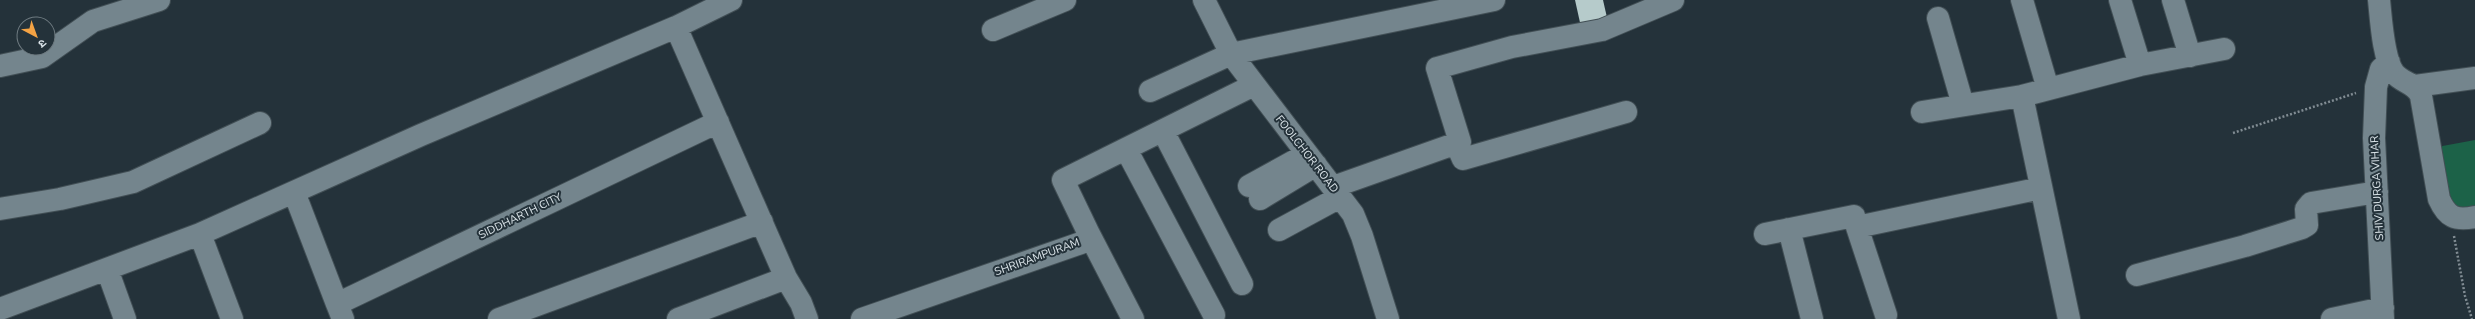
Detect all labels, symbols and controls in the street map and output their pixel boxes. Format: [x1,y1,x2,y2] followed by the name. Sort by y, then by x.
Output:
[16,16,56,56] north arrow
[34,35,50,51] text: उ
[1272,112,1342,196] street label: FOOLCHOR ROAD
[2367,135,2387,241] street label: SHIV DURGA VIHAR
[476,189,564,243] street label: SIDDHARTH CITY
[992,235,1082,279] street label: SHRIRAMPURAM

